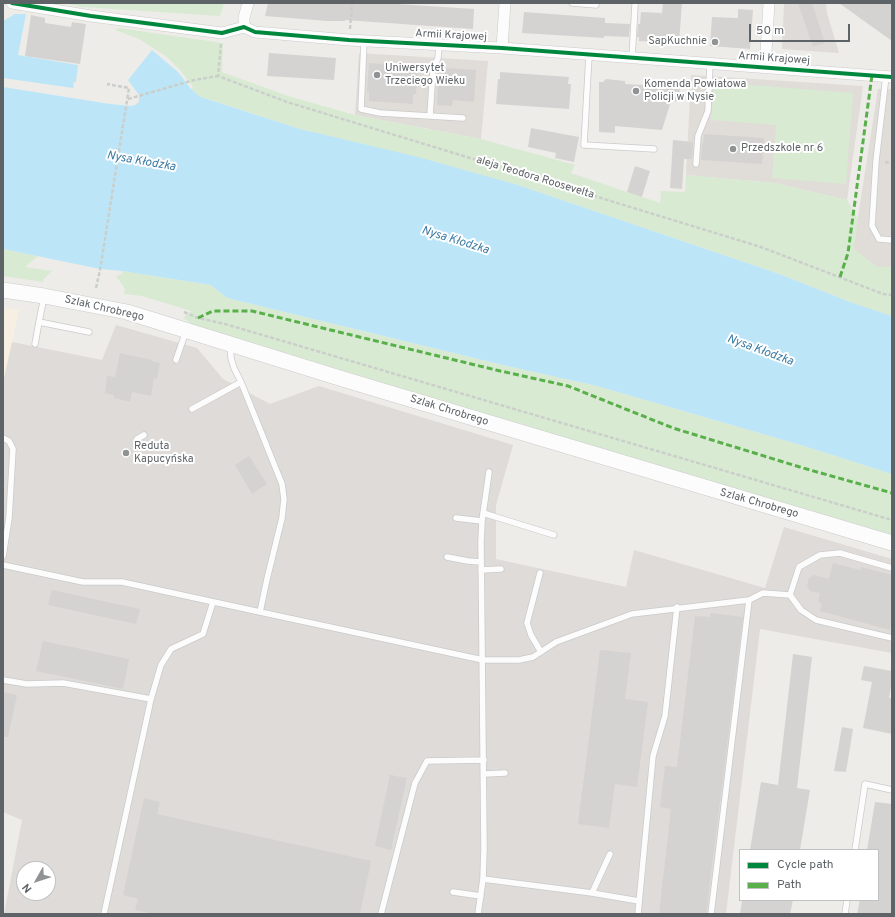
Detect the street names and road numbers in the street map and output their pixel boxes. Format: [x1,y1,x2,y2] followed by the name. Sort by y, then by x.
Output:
[415,28,487,44] street label: Armii Krajowej
[738,50,810,68] street label: Armii Krajowej
[474,154,596,202] street label: aleja Teodora Roosevelta
[63,293,145,325] street label: Szlak Chrobrego
[408,393,490,429] street label: Szlak Chrobrego
[718,486,800,522] street label: Szlak Chrobrego

